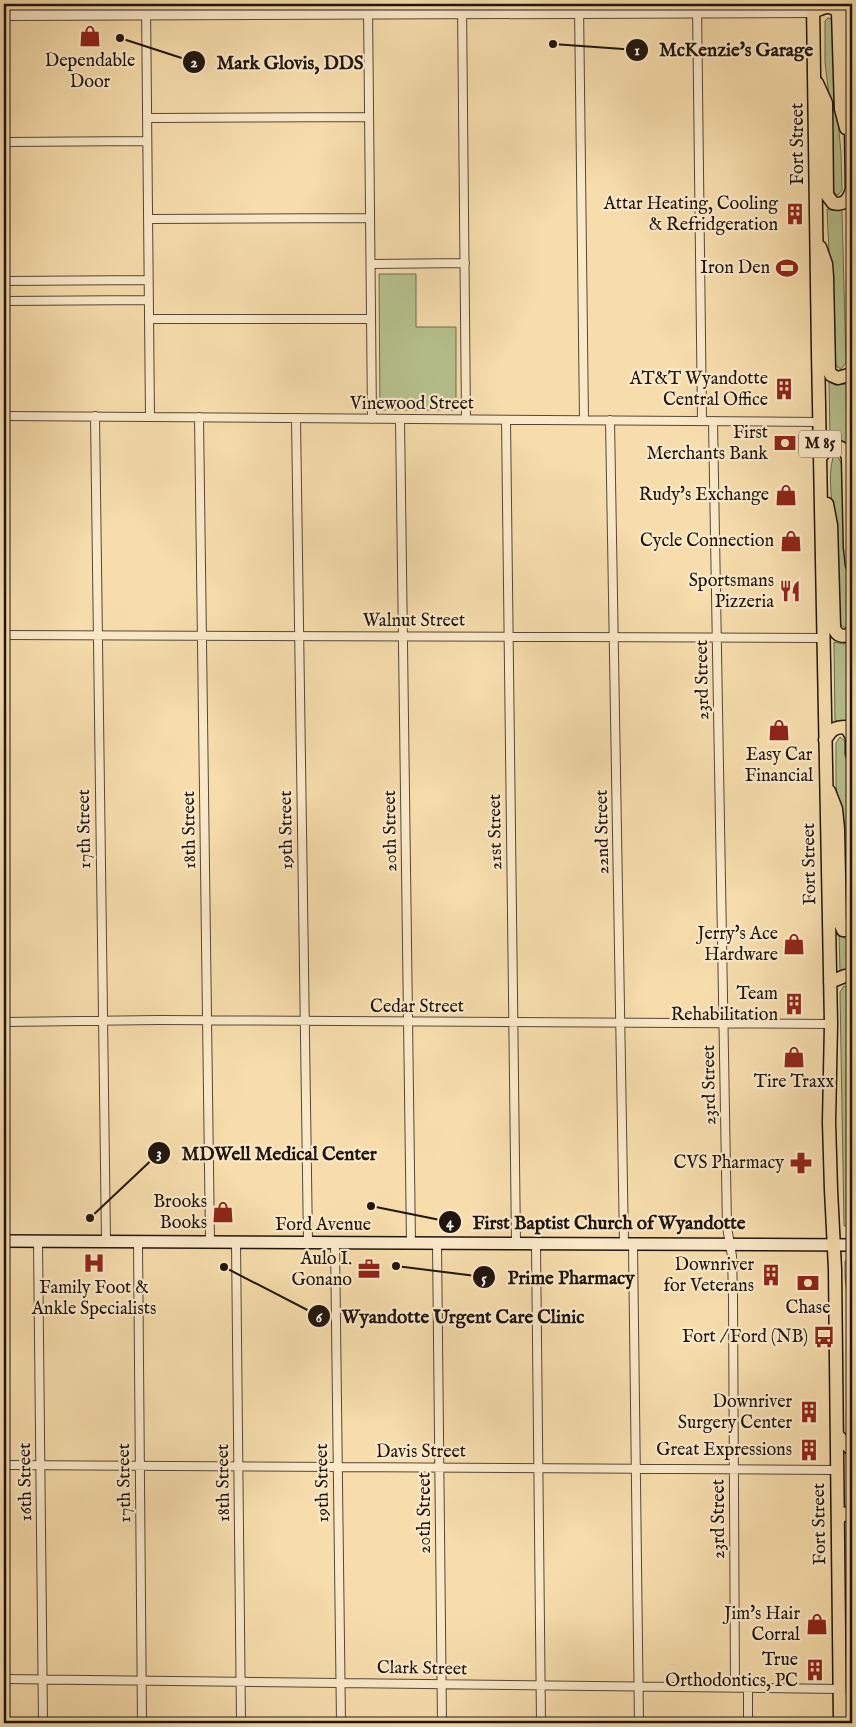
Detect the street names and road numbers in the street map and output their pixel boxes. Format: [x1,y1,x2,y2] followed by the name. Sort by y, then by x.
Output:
[787,103,810,185] street label: Fort Street
[349,393,474,416] street label: Vinewood Street
[799,430,841,458] road number: M 85
[363,610,465,633] street label: Walnut Street
[691,640,715,720] street label: 23rd Street
[73,789,97,869] street label: 17th Street
[591,789,615,875] street label: 22nd Street
[275,790,299,870] street label: 19th Street
[379,790,403,872] street label: 20th Street
[178,791,202,869] street label: 18th Street
[484,794,508,870] street label: 21st Street
[798,823,822,905] street label: Fort Street
[370,996,464,1019] street label: Cedar Street
[698,1045,722,1125] street label: 23rd Street
[275,1214,371,1237] street label: Ford Avenue
[376,1441,466,1464] street label: Davis Street
[14,1442,38,1522] street label: 16th Street
[113,1443,137,1523] street label: 17th Street
[311,1443,335,1523] street label: 19th Street
[212,1444,236,1522] street label: 18th Street
[414,1472,437,1554] street label: 20th Street
[708,1479,731,1559] street label: 23rd Street
[808,1483,832,1565] street label: Fort Street
[377,1657,467,1681] street label: Clark Street

